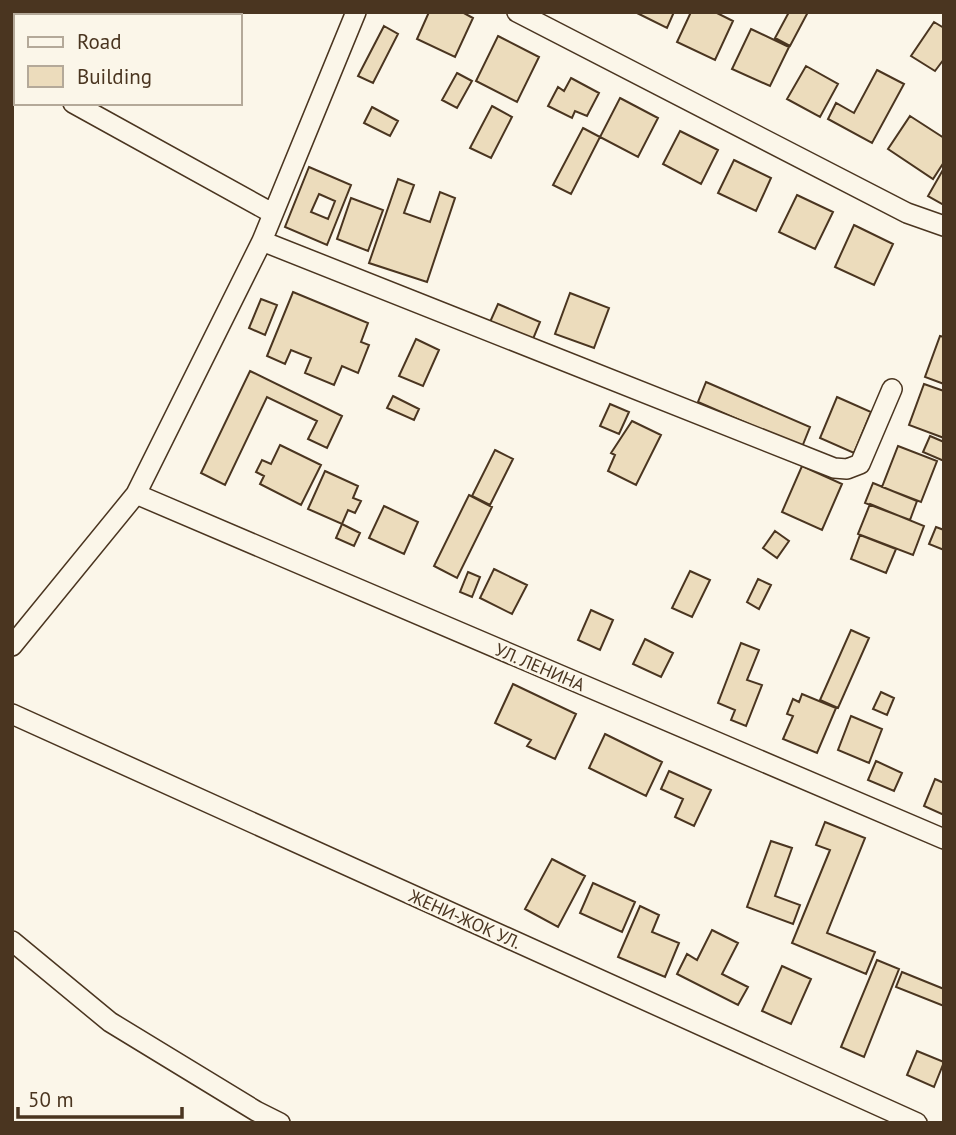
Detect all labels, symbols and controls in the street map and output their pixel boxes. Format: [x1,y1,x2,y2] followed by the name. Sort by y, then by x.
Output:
[14,14,242,105] legend
[77,28,121,55] text: Road
[77,63,152,90] text: Building
[492,638,589,696] street label: УЛ. ЛЕНИНА
[404,884,525,954] street label: ЖЕНИ-ЖОК УЛ.
[18,1076,182,1120] scale bar
[28,1086,74,1113] text: 50 m

